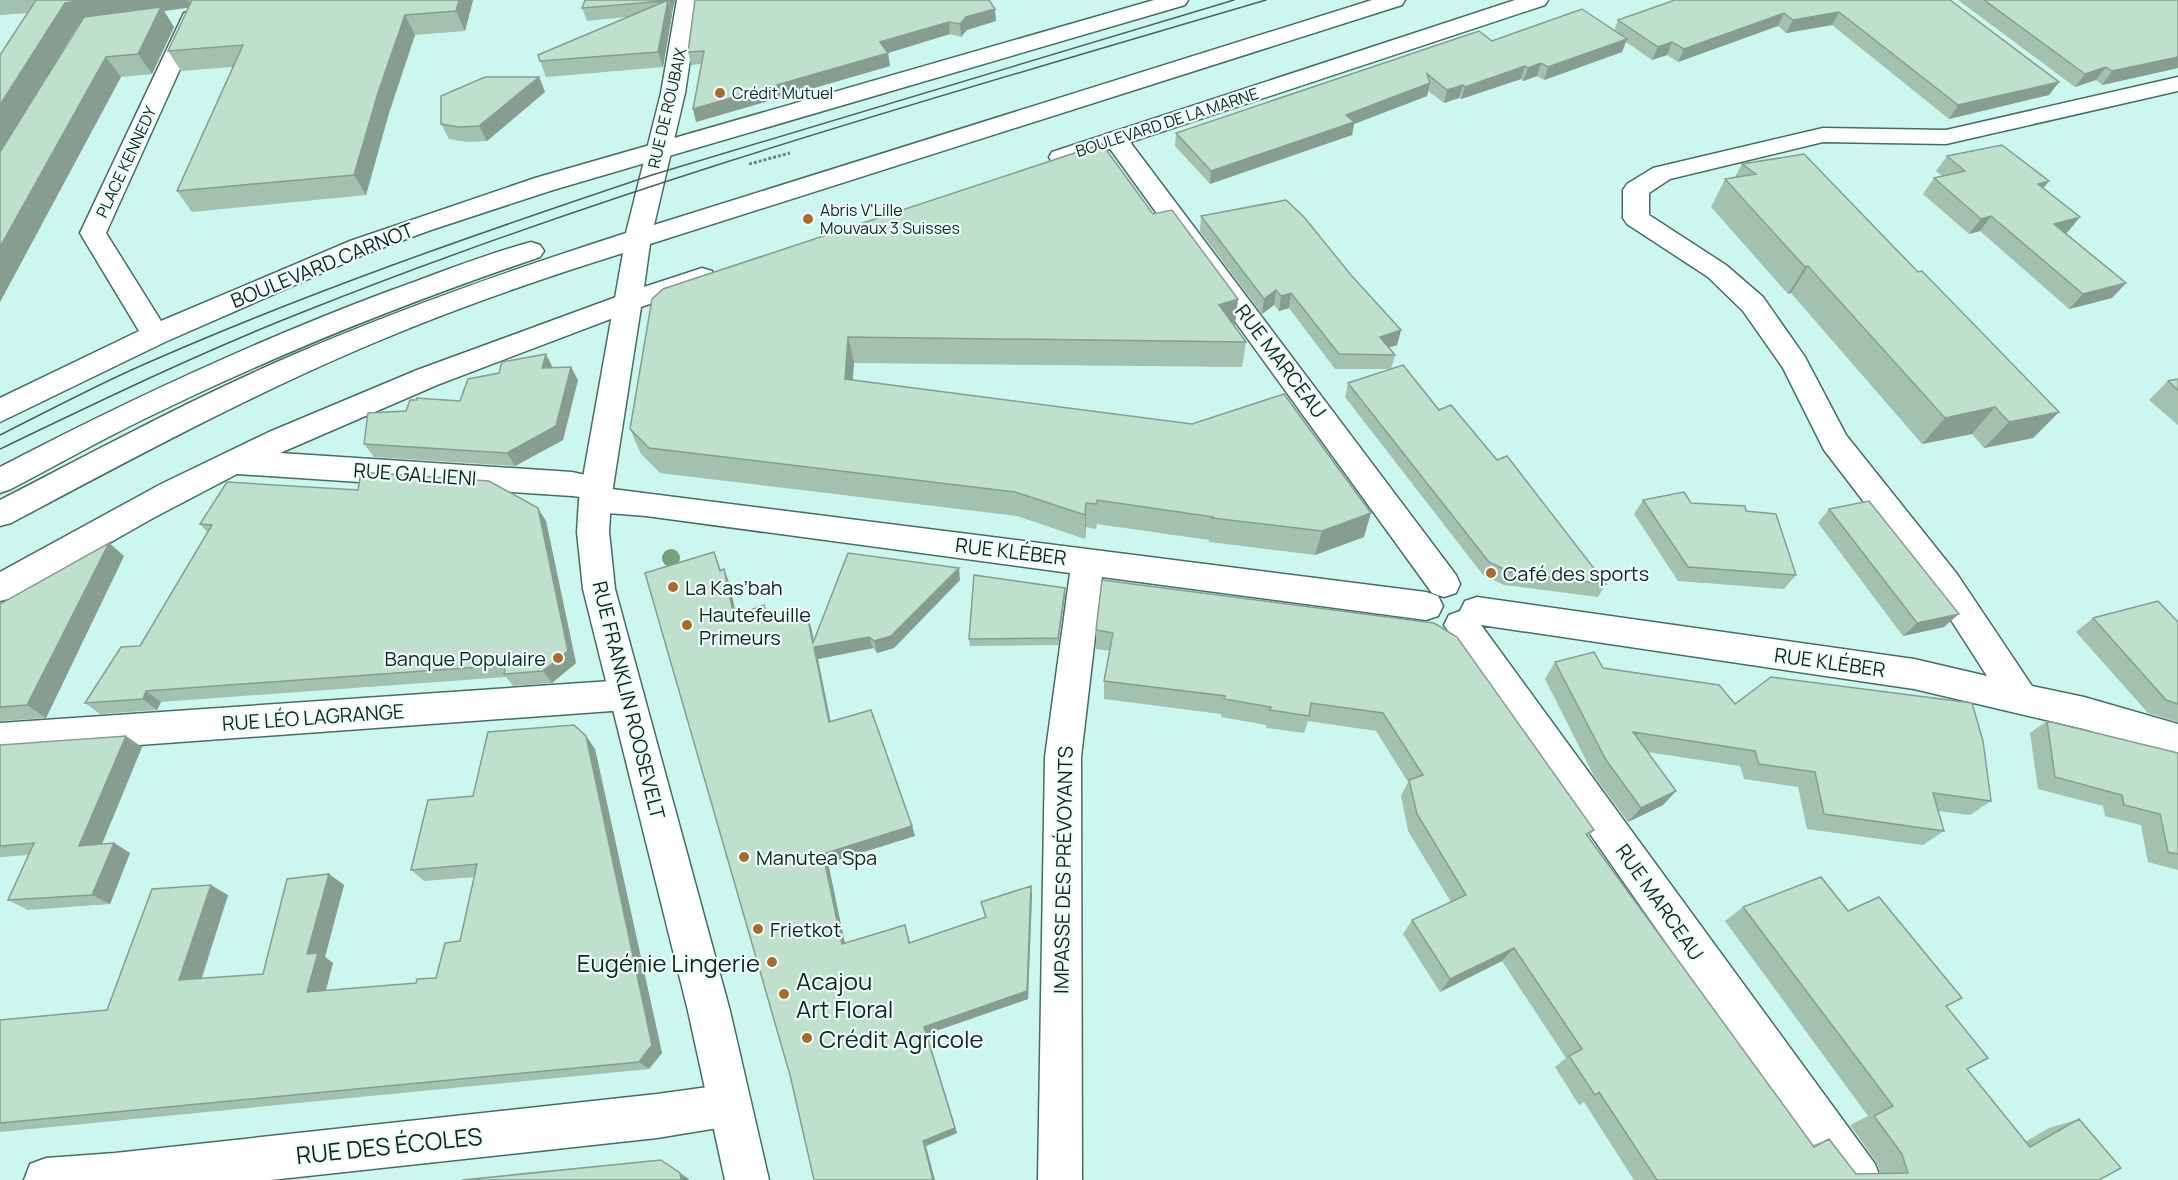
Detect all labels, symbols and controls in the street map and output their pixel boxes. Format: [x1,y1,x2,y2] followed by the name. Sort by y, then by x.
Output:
[642,45,692,170] street label: RUE DE ROUBAIX
[732,82,833,104] place label: Crédit Mutuel
[1073,82,1261,162] street label: BOULEVARD DE LA MARNE
[713,86,727,100] marker: Crédit Mutuel
[91,103,161,221] street label: PLACE KENNEDY
[820,199,960,239] place label: Abris V'Lille Mouvaux 3 Suisses
[801,212,815,226] marker: Abris V'Lille Mouvaux 3 Suisses
[227,216,417,314] street label: BOULEVARD CARNOT
[1229,299,1333,423] street label: RUE MARCEAU
[353,456,477,492] street label: RUE GALLIENI
[954,531,1068,571] street label: RUE KLÉBER
[1503,560,1649,587] place label: Café des sports
[1484,566,1498,580] marker: Café des sports
[685,574,783,601] place label: La Kas’bah
[586,578,672,822] street label: RUE FRANKLIN ROOSEVELT
[666,580,680,594] marker: La Kas’bah
[699,601,811,651] place label: Hautefeuille Primeurs
[680,618,694,632] marker: Hautefeuille Primeurs
[1773,641,1887,683] street label: RUE KLÉBER
[385,645,546,672] place label: Banque Populaire
[551,651,565,665] marker: Banque Populaire
[221,697,405,737] street label: RUE LÉO LAGRANGE
[1047,746,1079,994] street label: IMPASSE DES PRÉVOYANTS
[1610,839,1710,965] street label: RUE MARCEAU
[756,844,877,871] place label: Manutea Spa
[737,850,751,864] marker: Manutea Spa
[770,916,841,943] place label: Frietkot
[751,922,765,936] marker: Frietkot
[577,946,760,979] place label: Eugénie Lingerie
[765,955,779,969] marker: Eugénie Lingerie
[796,964,893,1025] place label: Acajou Art Floral
[777,987,791,1001] marker: Acajou Art Floral
[819,1022,984,1055] place label: Crédit Agricole
[800,1031,814,1045] marker: Crédit Agricole
[294,1119,484,1171] street label: RUE DES ÉCOLES

